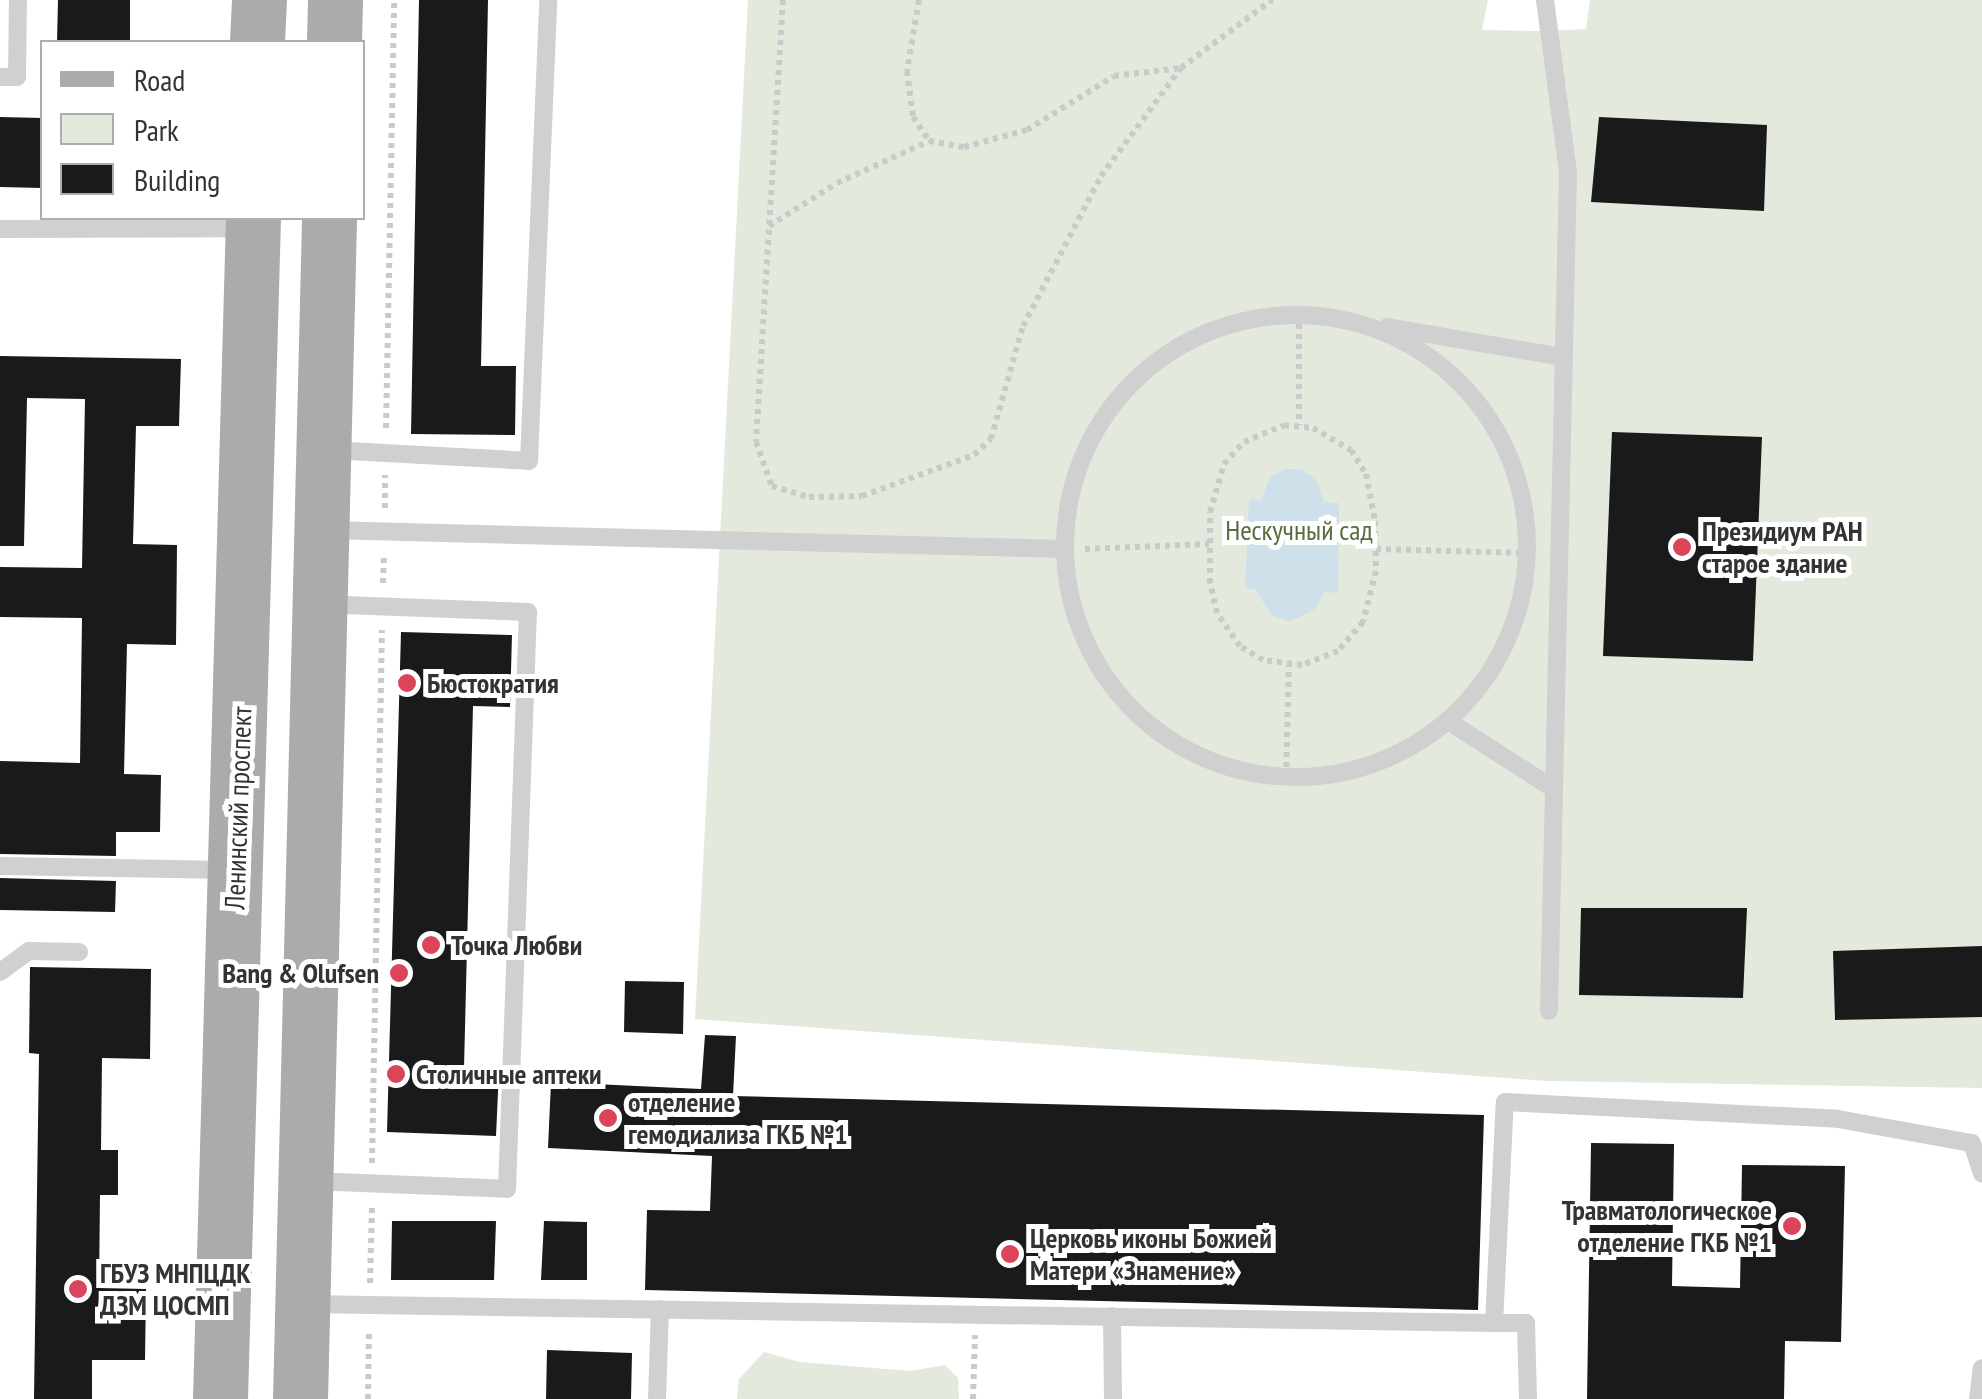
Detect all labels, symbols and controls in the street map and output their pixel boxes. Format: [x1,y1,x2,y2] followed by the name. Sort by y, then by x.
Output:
[40,40,365,220] legend
[134,60,185,99] text: Road
[134,110,179,149] text: Park
[134,160,220,199] text: Building
[1225,513,1373,547] park label: Нескучный сад
[1702,514,1863,580] place label: Президиум РАН старое здание
[1671,536,1693,558] marker: Президиум РАН старое здание
[427,666,559,700] place label: Бюстократия
[396,672,418,694] marker: Бюстократия
[218,706,258,910] street label: Ленинский проспект
[451,928,583,962] place label: Точка Любви
[420,934,442,956] marker: Точка Любви
[222,956,379,990] place label: Bang & Olufsen
[388,962,410,984] marker: Bang & Olufsen
[416,1057,602,1091] place label: Столичные аптеки
[385,1063,407,1085] marker: Столичные аптеки
[628,1085,848,1151] place label: отделение гемодиализа ГКБ №1
[597,1107,619,1129] marker: отделение гемодиализа ГКБ №1
[1562,1193,1772,1259] place label: Травматологическое отделение ГКБ №1
[1781,1215,1803,1237] marker: Травматологическое отделение ГКБ №1
[1030,1221,1273,1287] place label: Церковь иконы Божией Матери «Знамение»
[999,1243,1021,1265] marker: Церковь иконы Божией Матери «Знамение»
[100,1256,251,1322] place label: ГБУЗ МНПЦДК ДЗМ ЦОСМП
[65,1276,91,1302] marker: ГБУЗ МНПЦДК ДЗМ ЦОСМП

